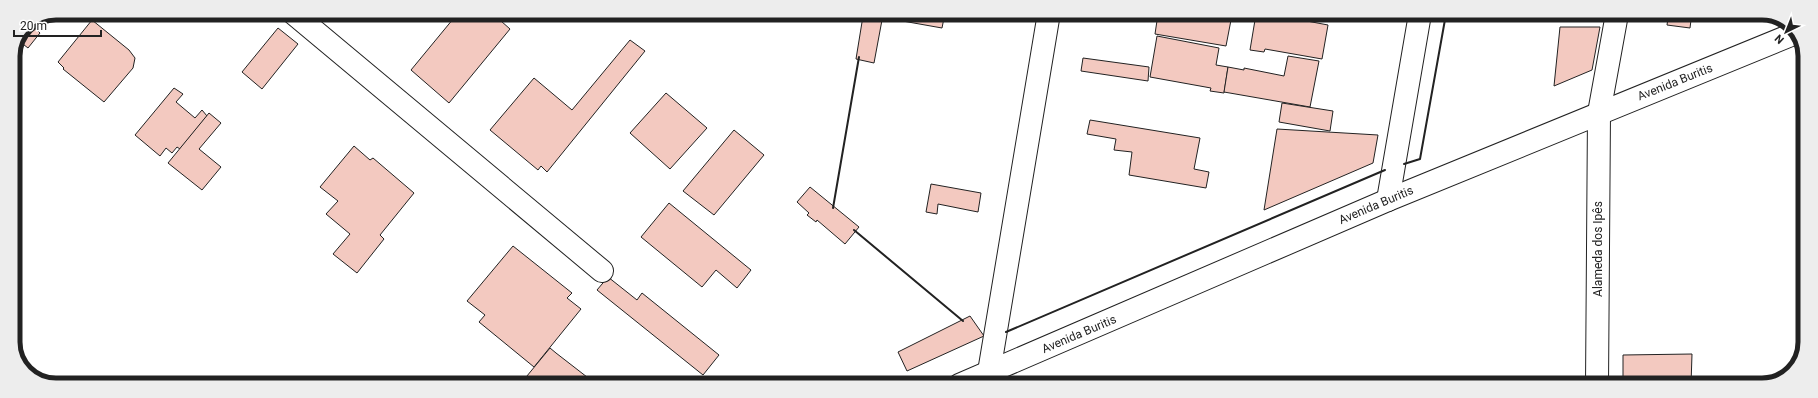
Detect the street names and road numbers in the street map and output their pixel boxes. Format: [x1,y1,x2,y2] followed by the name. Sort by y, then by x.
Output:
[1635,61,1715,103] street label: Avenida Buritis
[1337,183,1415,227] street label: Avenida Buritis
[1591,201,1605,297] street label: Alameda dos Ipês
[1040,312,1118,356] street label: Avenida Buritis

